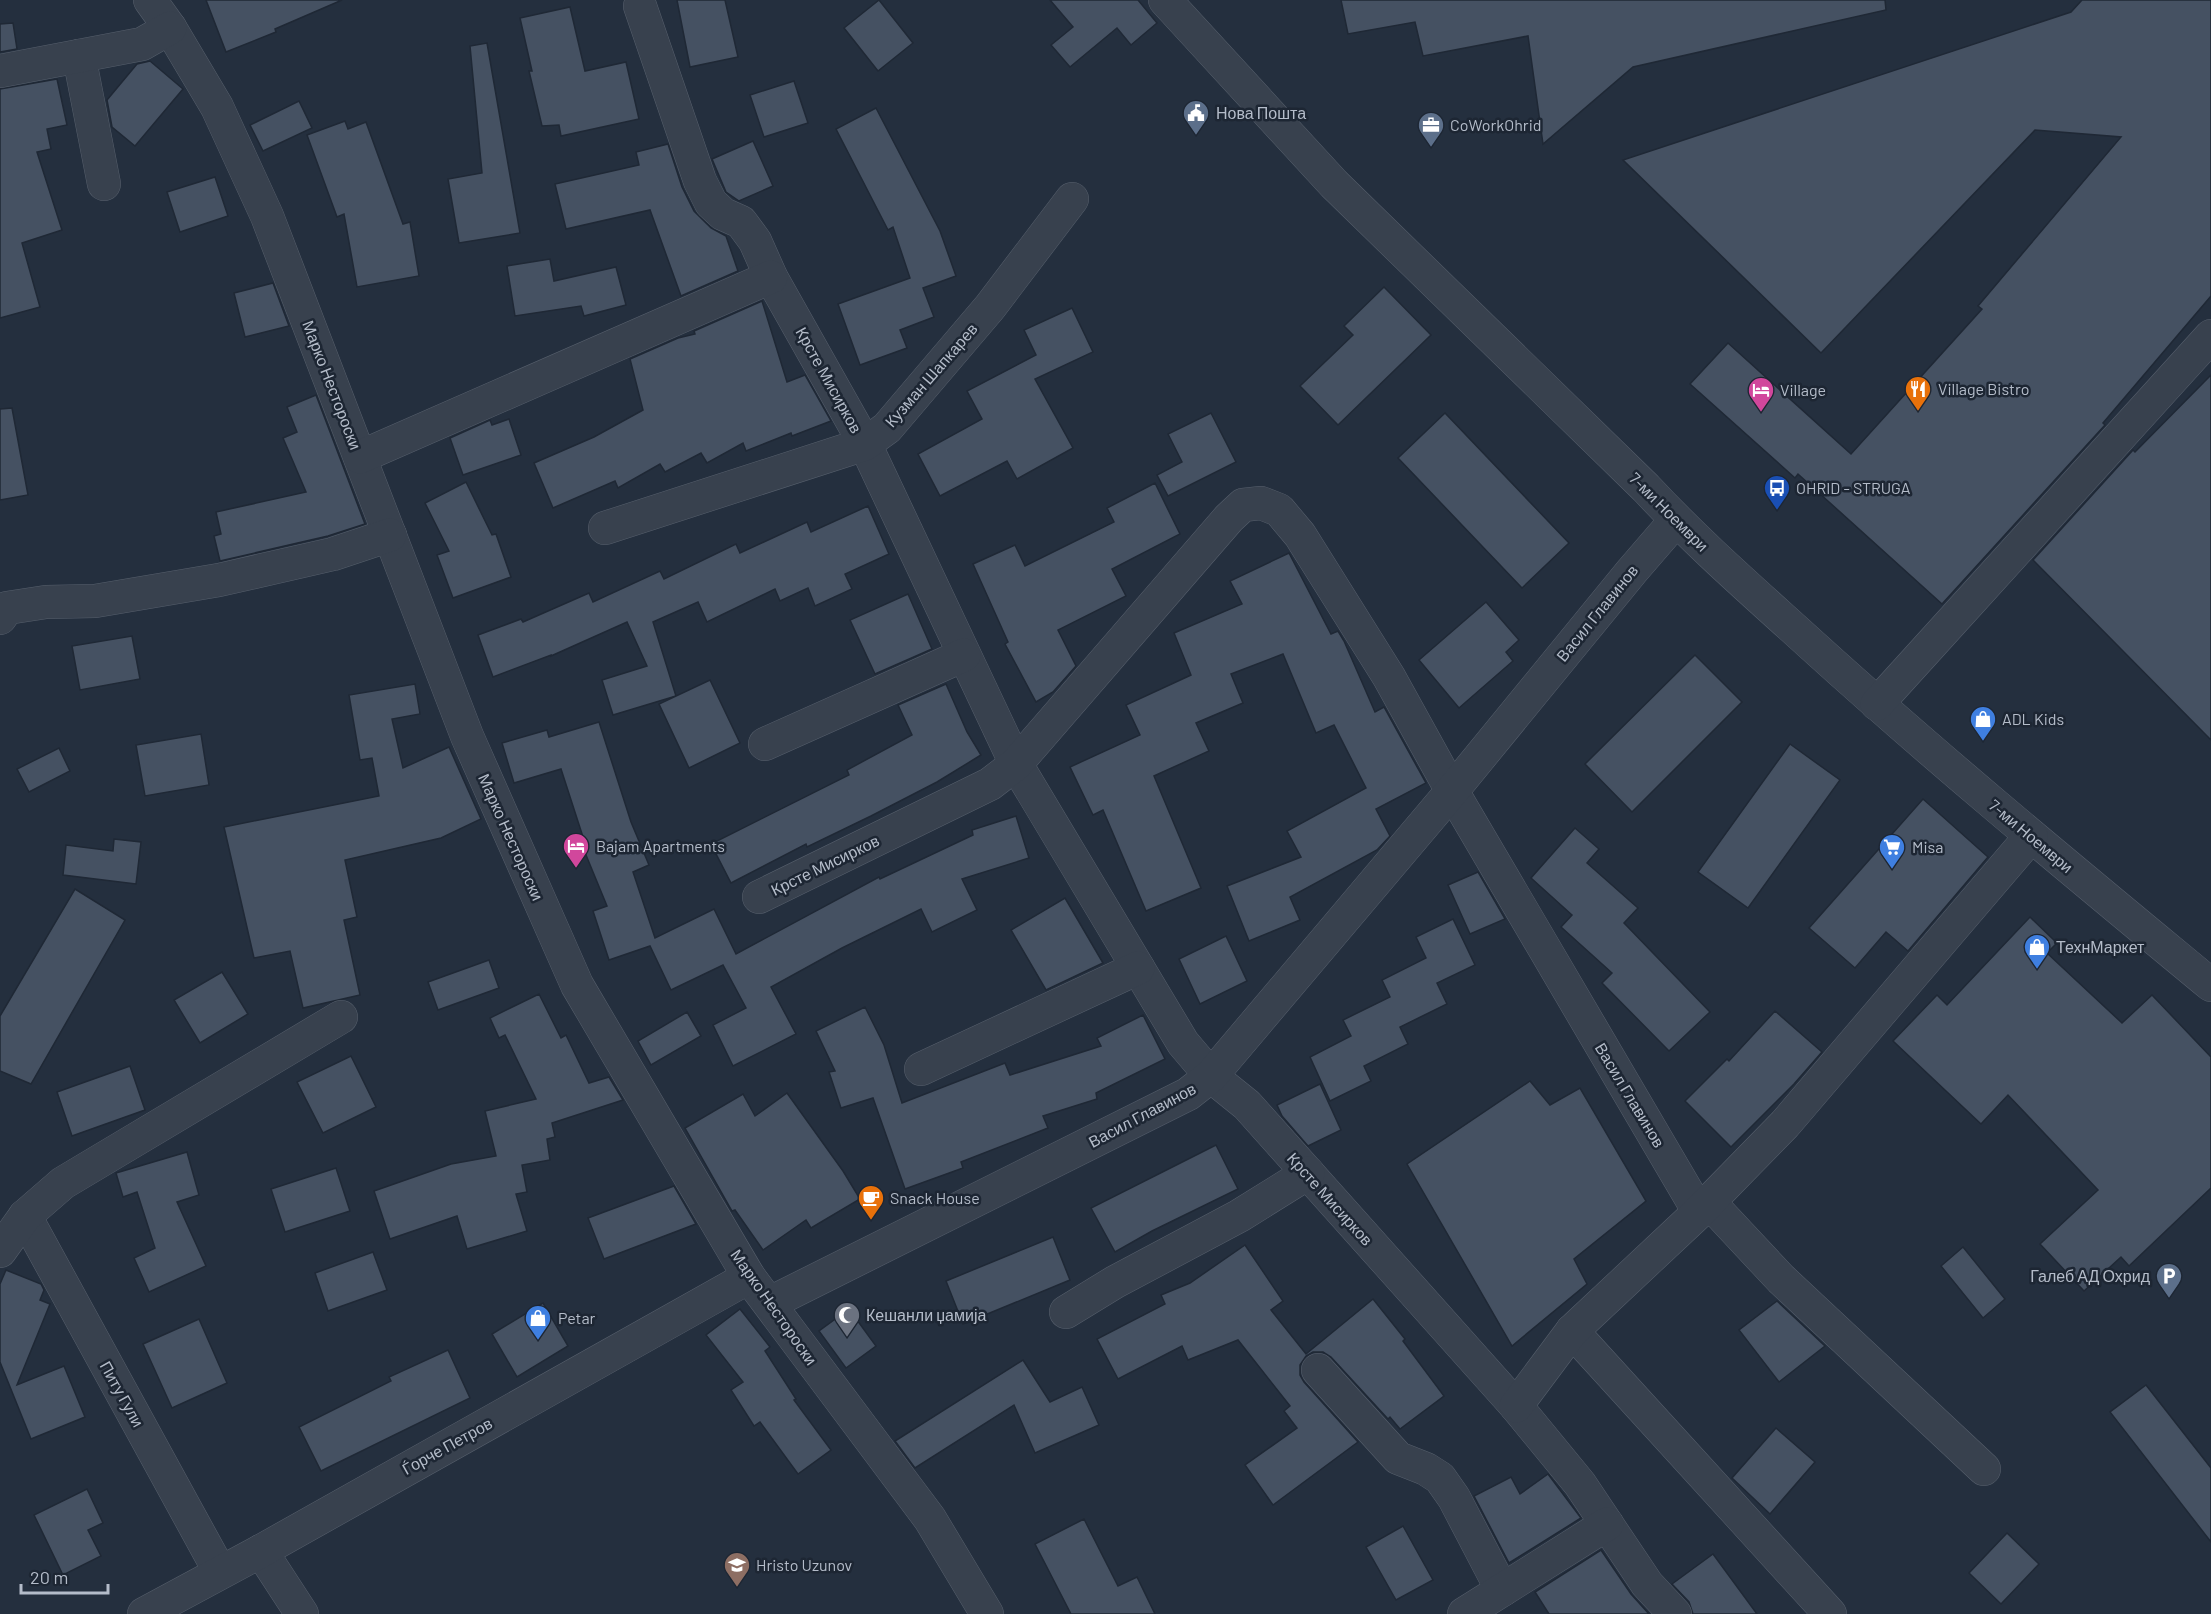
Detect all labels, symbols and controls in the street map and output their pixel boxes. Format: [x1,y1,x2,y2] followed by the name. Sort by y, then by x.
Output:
[1181,98,1211,136] public building icon: Нова Пошта
[1216,103,1306,122] place label: Нова Пошта
[1416,110,1446,148] office icon: CoWorkOhrid
[1450,115,1541,134] place label: CoWorkOhrid
[299,318,366,452] street label: Марко Нестороски
[880,319,981,430] street label: Кузман Шапкарев
[792,323,866,436] street label: Крсте Мисирков
[1903,374,1933,412] restaurant icon: Village Bistro
[1746,375,1776,413] hotel icon: Village
[1938,379,2029,398] place label: Village Bistro
[1780,380,1826,399] place label: Village
[1626,468,1713,555] street label: 7-ми Ноември
[1762,473,1792,511] bus stop icon: OHRID - STRUGA
[1796,478,1911,497] place label: OHRID - STRUGA
[1552,561,1641,665] street label: Васил Главинов
[1968,704,1998,742] shop icon: ADL Kids
[2002,709,2064,728] place label: ADL Kids
[475,770,548,903] street label: Марко Нестороски
[1985,795,2077,876] street label: 7-ми Ноември
[768,830,882,899] street label: Крсте Мисирков
[561,831,591,869] hotel icon: Bajam Apartments
[1877,832,1907,870] supermarket icon: Misa
[596,836,725,855] place label: Bajam Apartments
[1912,837,1943,856] place label: Misa
[2022,932,2052,970] shop icon: ТехнМаркет
[2056,937,2145,956] place label: ТехнМаркет
[1592,1039,1669,1151] street label: Васил Главинов
[1085,1078,1199,1151] street label: Васил Главинов
[1284,1148,1377,1249] street label: Крсте Мисирков
[856,1183,886,1221] cafe icon: Snack House
[890,1188,980,1207] place label: Snack House
[727,1245,821,1368] street label: Марко Нестороски
[2154,1261,2184,1299] parking icon: Галеб АД Охрид
[2030,1266,2151,1285] place label: Галеб АД Охрид
[832,1300,862,1338] mosque icon: Кешанли џамија
[523,1303,553,1341] shop icon: Petar
[866,1305,986,1324] place label: Кешанли џамија
[558,1308,596,1327] place label: Petar
[97,1357,148,1430] street label: Питу Гули
[398,1413,495,1478] street label: Ѓорче Петров
[722,1550,752,1588] school or university icon: Hristo Uzunov
[756,1555,853,1574] place label: Hristo Uzunov
[21,1557,108,1595] scale bar
[30,1566,68,1588] text: 20 m

